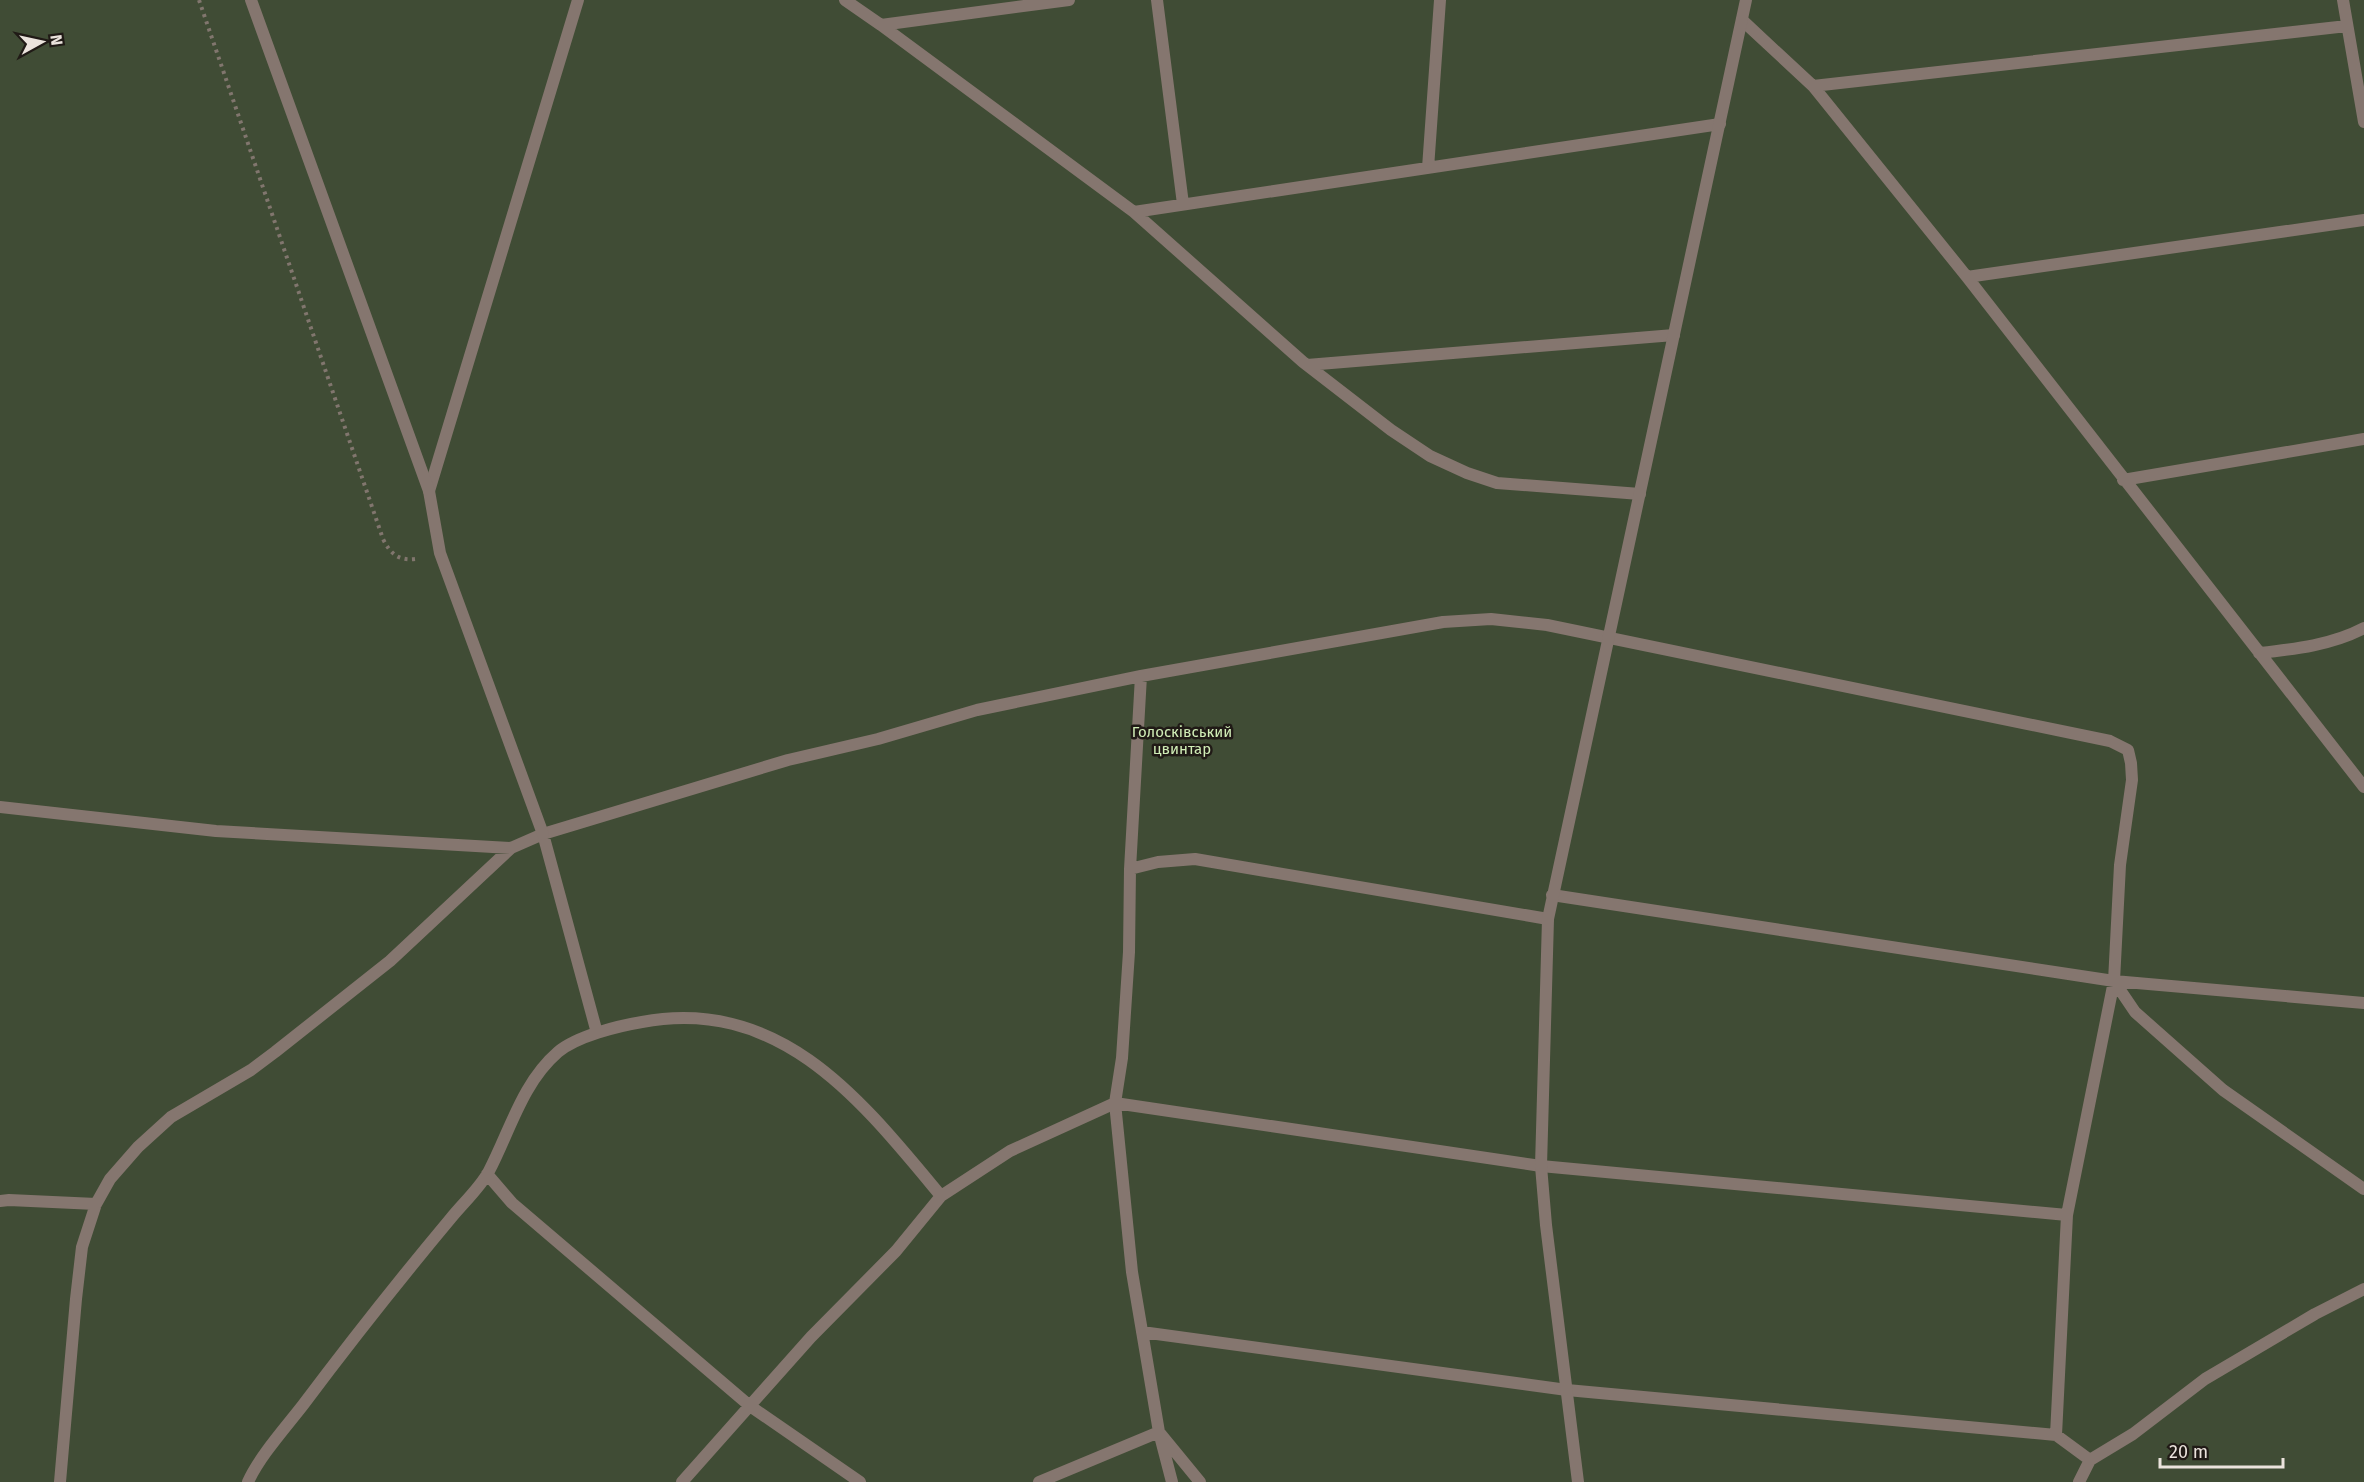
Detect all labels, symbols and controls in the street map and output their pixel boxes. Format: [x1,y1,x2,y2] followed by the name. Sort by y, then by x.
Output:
[12,12,72,72] north arrow
[46,33,67,47] text: N
[1132,723,1232,758] park label: Голосківський цвинтар
[2160,1431,2283,1469] scale bar
[2169,1441,2208,1463] text: 20 m

